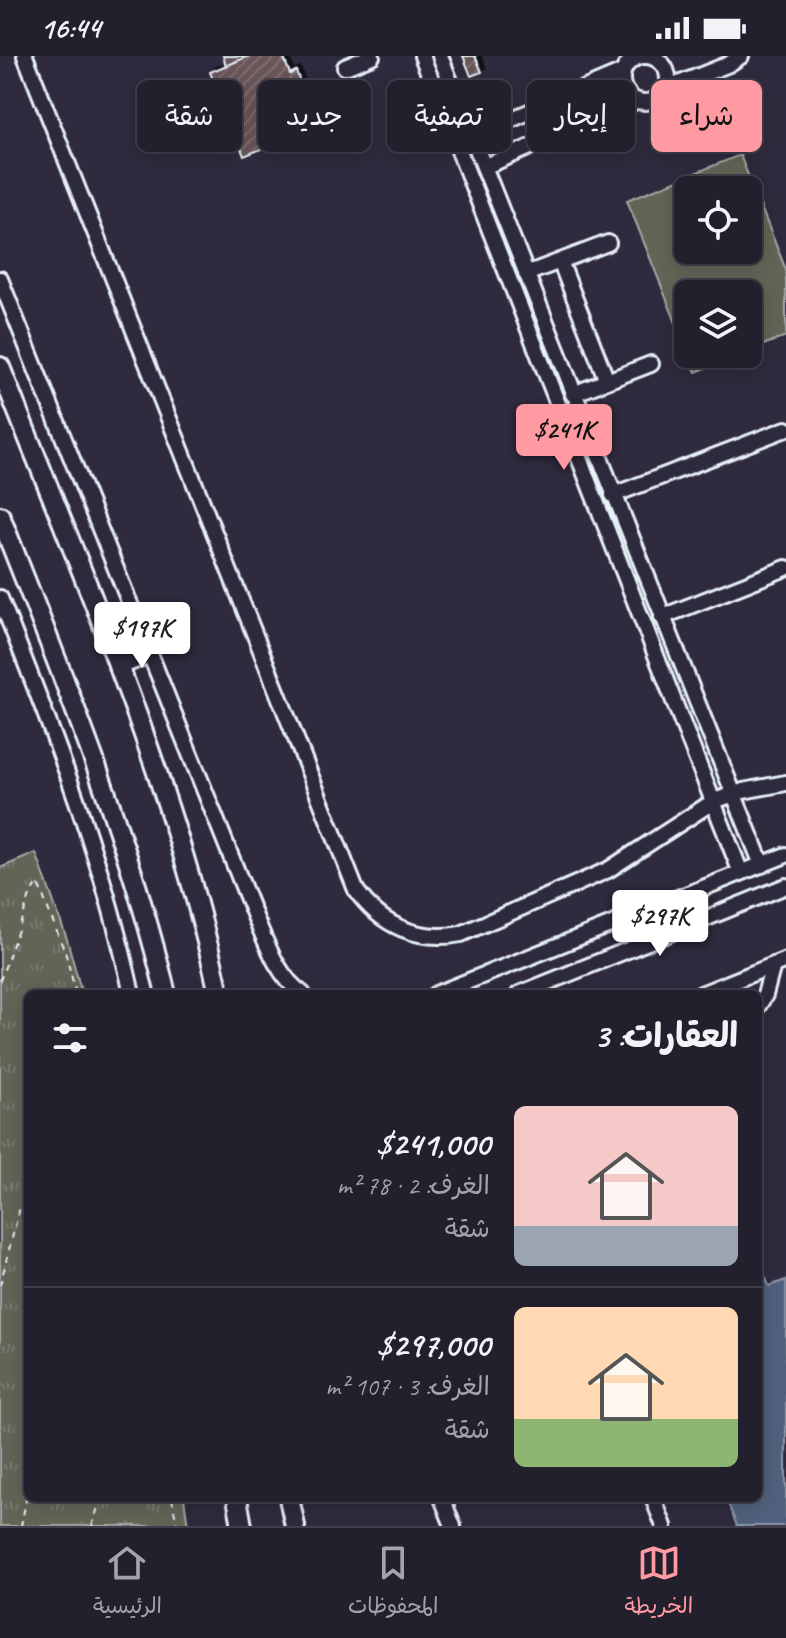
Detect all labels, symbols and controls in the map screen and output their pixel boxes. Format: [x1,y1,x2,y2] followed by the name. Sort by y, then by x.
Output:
[40,9,101,47] text: 16:44
[137,80,242,152] chip: شقة
[258,80,371,152] chip: جديد
[387,80,511,152] chip: تصفية
[527,80,635,152] chip: إيجار
[651,80,762,152] chip: شراء
[674,176,762,368] map controls
[674,176,762,264] button: locate
[674,280,762,368] button: layers
[508,404,620,472] pin: $241K
[534,413,594,446] text: $241K
[86,602,198,670] pin: $197K
[112,611,172,644] text: $197K
[604,890,716,958] pin: $297K
[630,899,690,932] text: $297K
[594,1014,738,1057] text: العقارات: 3
[48,1016,92,1060] icon: filters
[376,1122,490,1165] text: $241,000
[578,1138,674,1234] icon: home
[337,1169,490,1202] text: الغرف: 2 · 78 m²
[445,1212,490,1245] text: شقة
[377,1323,490,1366] text: $297,000
[578,1339,674,1435] icon: home
[325,1370,490,1403] text: الغرف: 3 · 107 m²
[445,1413,490,1446] text: شقة
[93,1541,162,1625] tab: الرئيسية
[348,1541,439,1625] tab: المحفوظات
[624,1541,693,1625] tab: الخريطة

